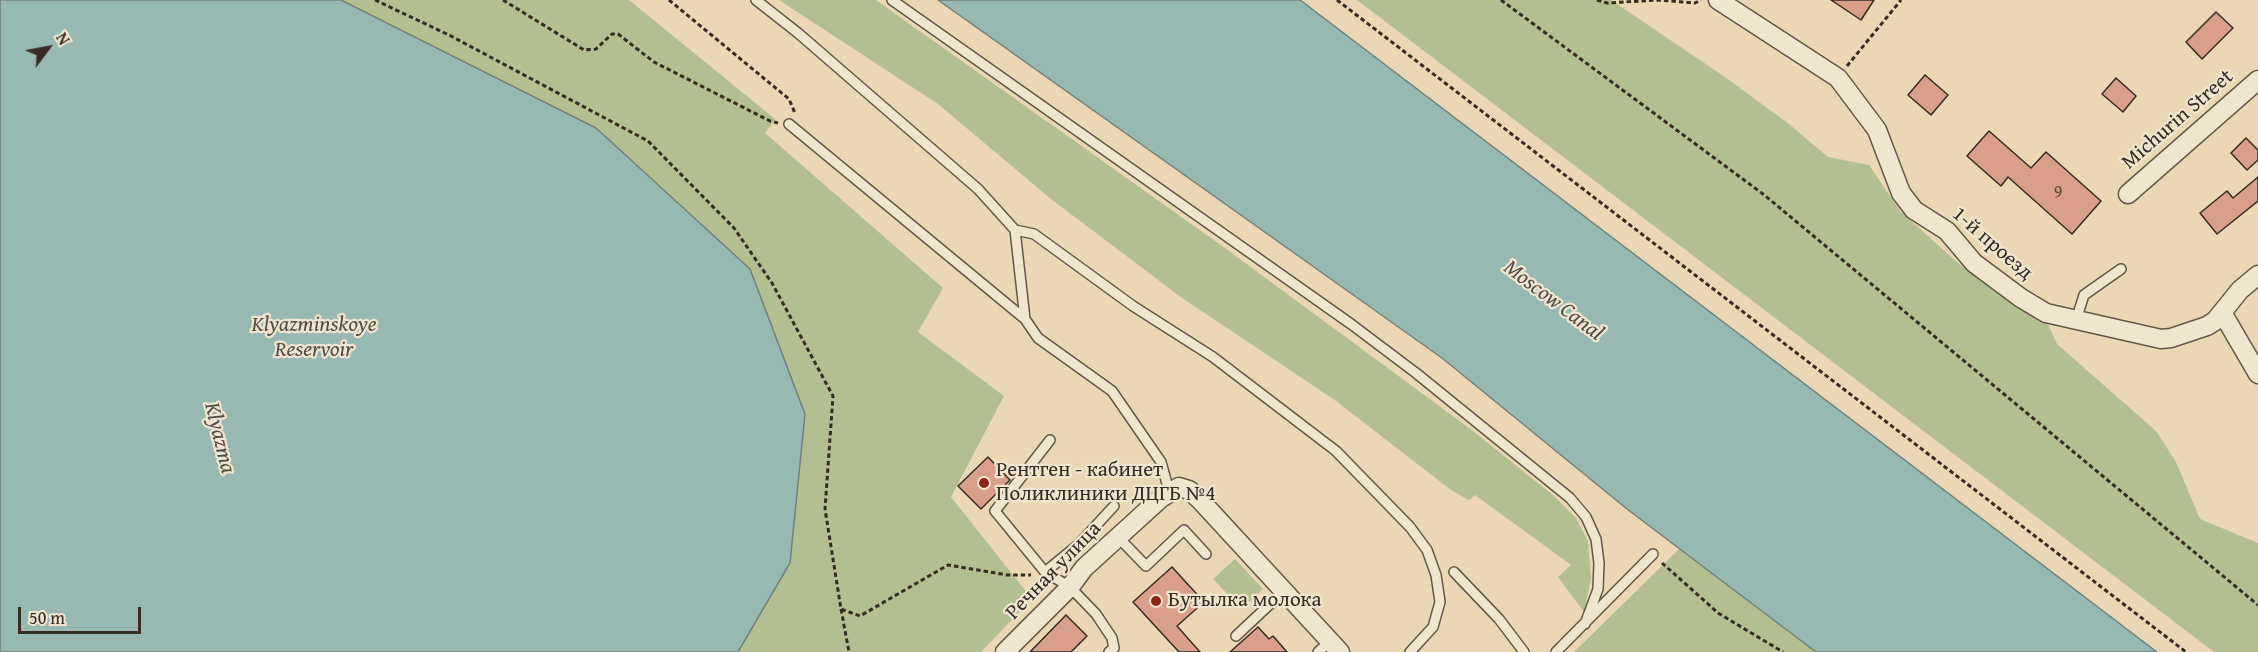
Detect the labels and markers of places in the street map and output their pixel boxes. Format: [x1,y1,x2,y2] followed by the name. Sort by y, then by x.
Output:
[996,458,1216,508] place label: Рентген - кабинет Поликлиники ДЦГБ №4
[977,476,991,490] marker: Рентген - кабинет Поликлиники ДЦГБ №4
[1168,588,1322,614] place label: Бутылка молока
[1149,594,1163,608] marker: Бутылка молока

